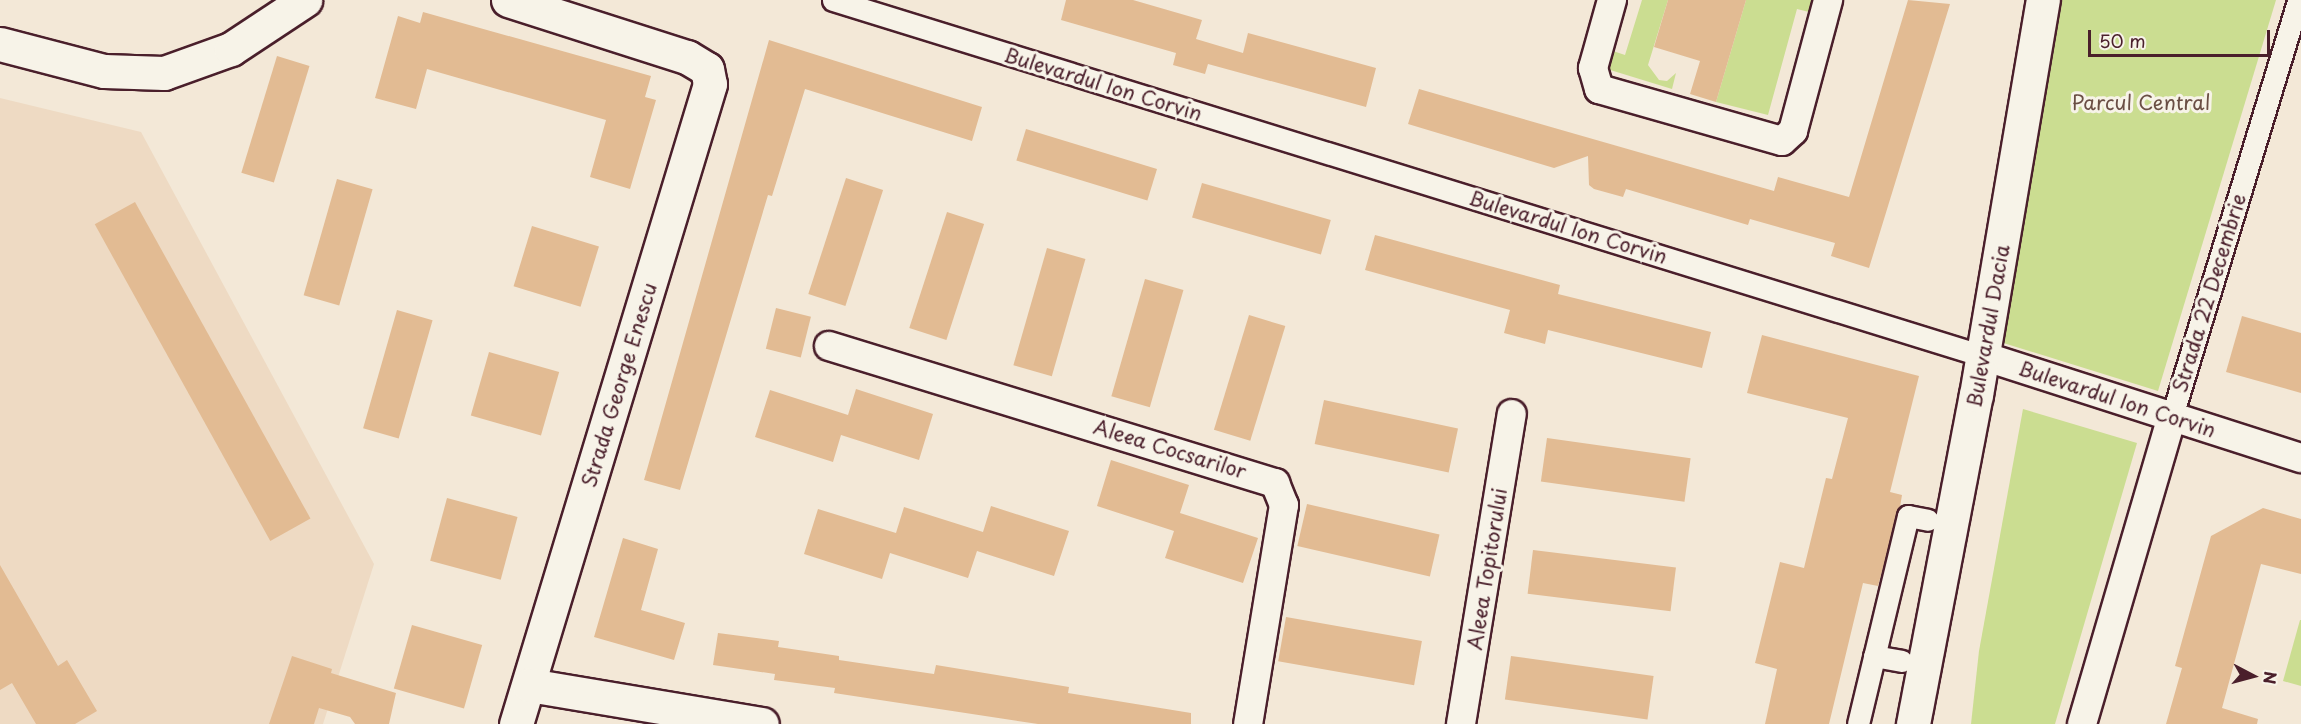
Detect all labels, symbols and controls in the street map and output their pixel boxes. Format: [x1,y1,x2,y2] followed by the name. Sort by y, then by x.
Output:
[2091,18,2272,56] scale bar
[2099,27,2146,54] text: 50 m
[1001,42,1205,126] street label: Bulevardul Ion Corvin
[2071,90,2211,114] park label: Parcul Central
[1466,185,1670,269] street label: Bulevardul Ion Corvin
[2167,190,2251,396] street label: Strada 22 Decembrie
[1962,243,2014,409] street label: Bulevardul Dacia
[576,279,662,491] street label: Strada George Enescu
[2015,356,2219,442] street label: Bulevardul Ion Corvin
[1091,414,1249,484] street label: Aleea Cocsarilor
[1462,486,1512,652] street label: Aleea Topitorului
[2223,646,2283,706] north arrow
[2258,670,2283,685] text: N

